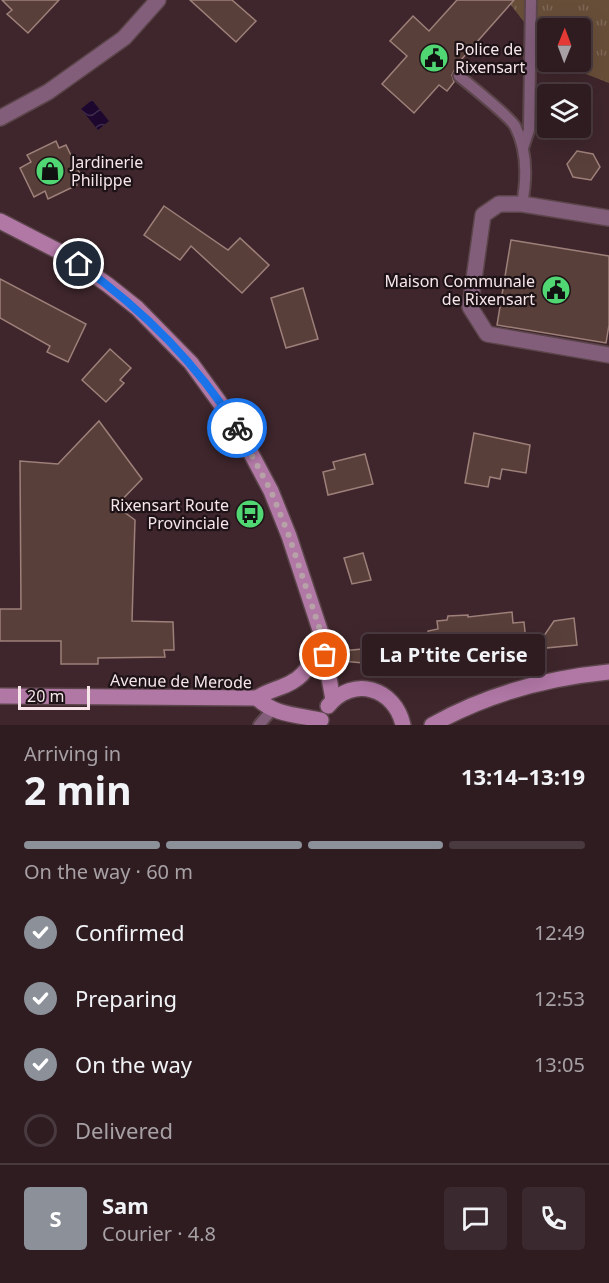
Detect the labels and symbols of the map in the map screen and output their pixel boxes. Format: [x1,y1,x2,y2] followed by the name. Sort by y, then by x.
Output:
[537,18,591,72] north arrow
[455,38,525,78] place label: Police de Rixensart
[418,42,450,74] public building icon: Police de Rixensart
[69,151,143,191] place label: Jardinerie Philippe
[34,155,66,187] shop icon: Jardinerie Philippe
[53,238,104,289] pin
[384,270,535,310] place label: Maison Communale de Rixensart
[540,274,572,306] public building icon: Maison Communale de Rixensart
[207,398,267,458] courier
[110,494,229,534] place label: Rixensart Route Provinciale
[234,498,266,530] bus stop icon: Rixensart Route Provinciale
[299,629,350,680] pin
[361,634,544,676] callout: La P'tite Cerise
[110,669,252,693] street label: Avenue de Merode
[18,683,90,710] scale bar

